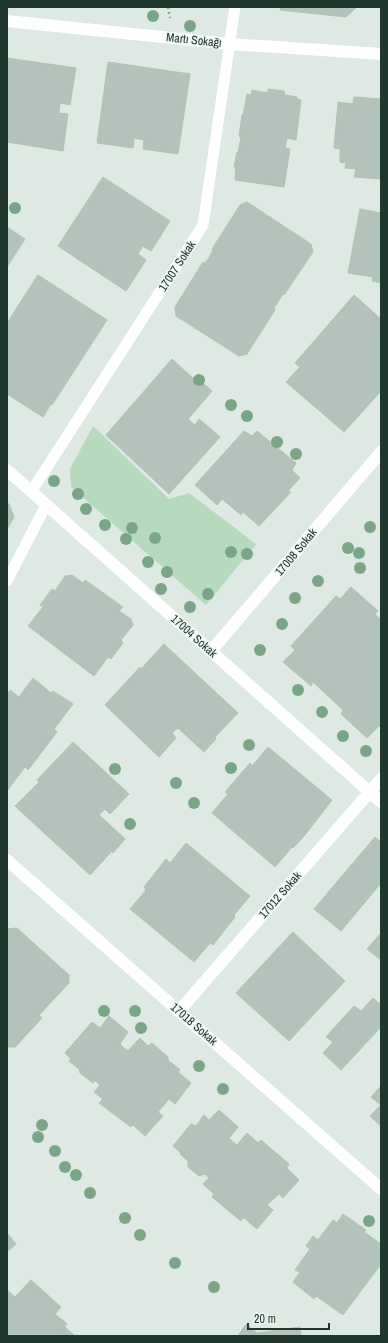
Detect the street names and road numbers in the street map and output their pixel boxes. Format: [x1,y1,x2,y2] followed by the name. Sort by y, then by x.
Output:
[165,29,223,51] street label: Martı Sokağı
[155,237,199,294] street label: 17007 Sokak
[271,525,321,579] street label: 17008 Sokak
[167,611,221,661] street label: 17004 Sokak
[255,868,305,922] street label: 17012 Sokak
[167,999,221,1049] street label: 17018 Sokak

